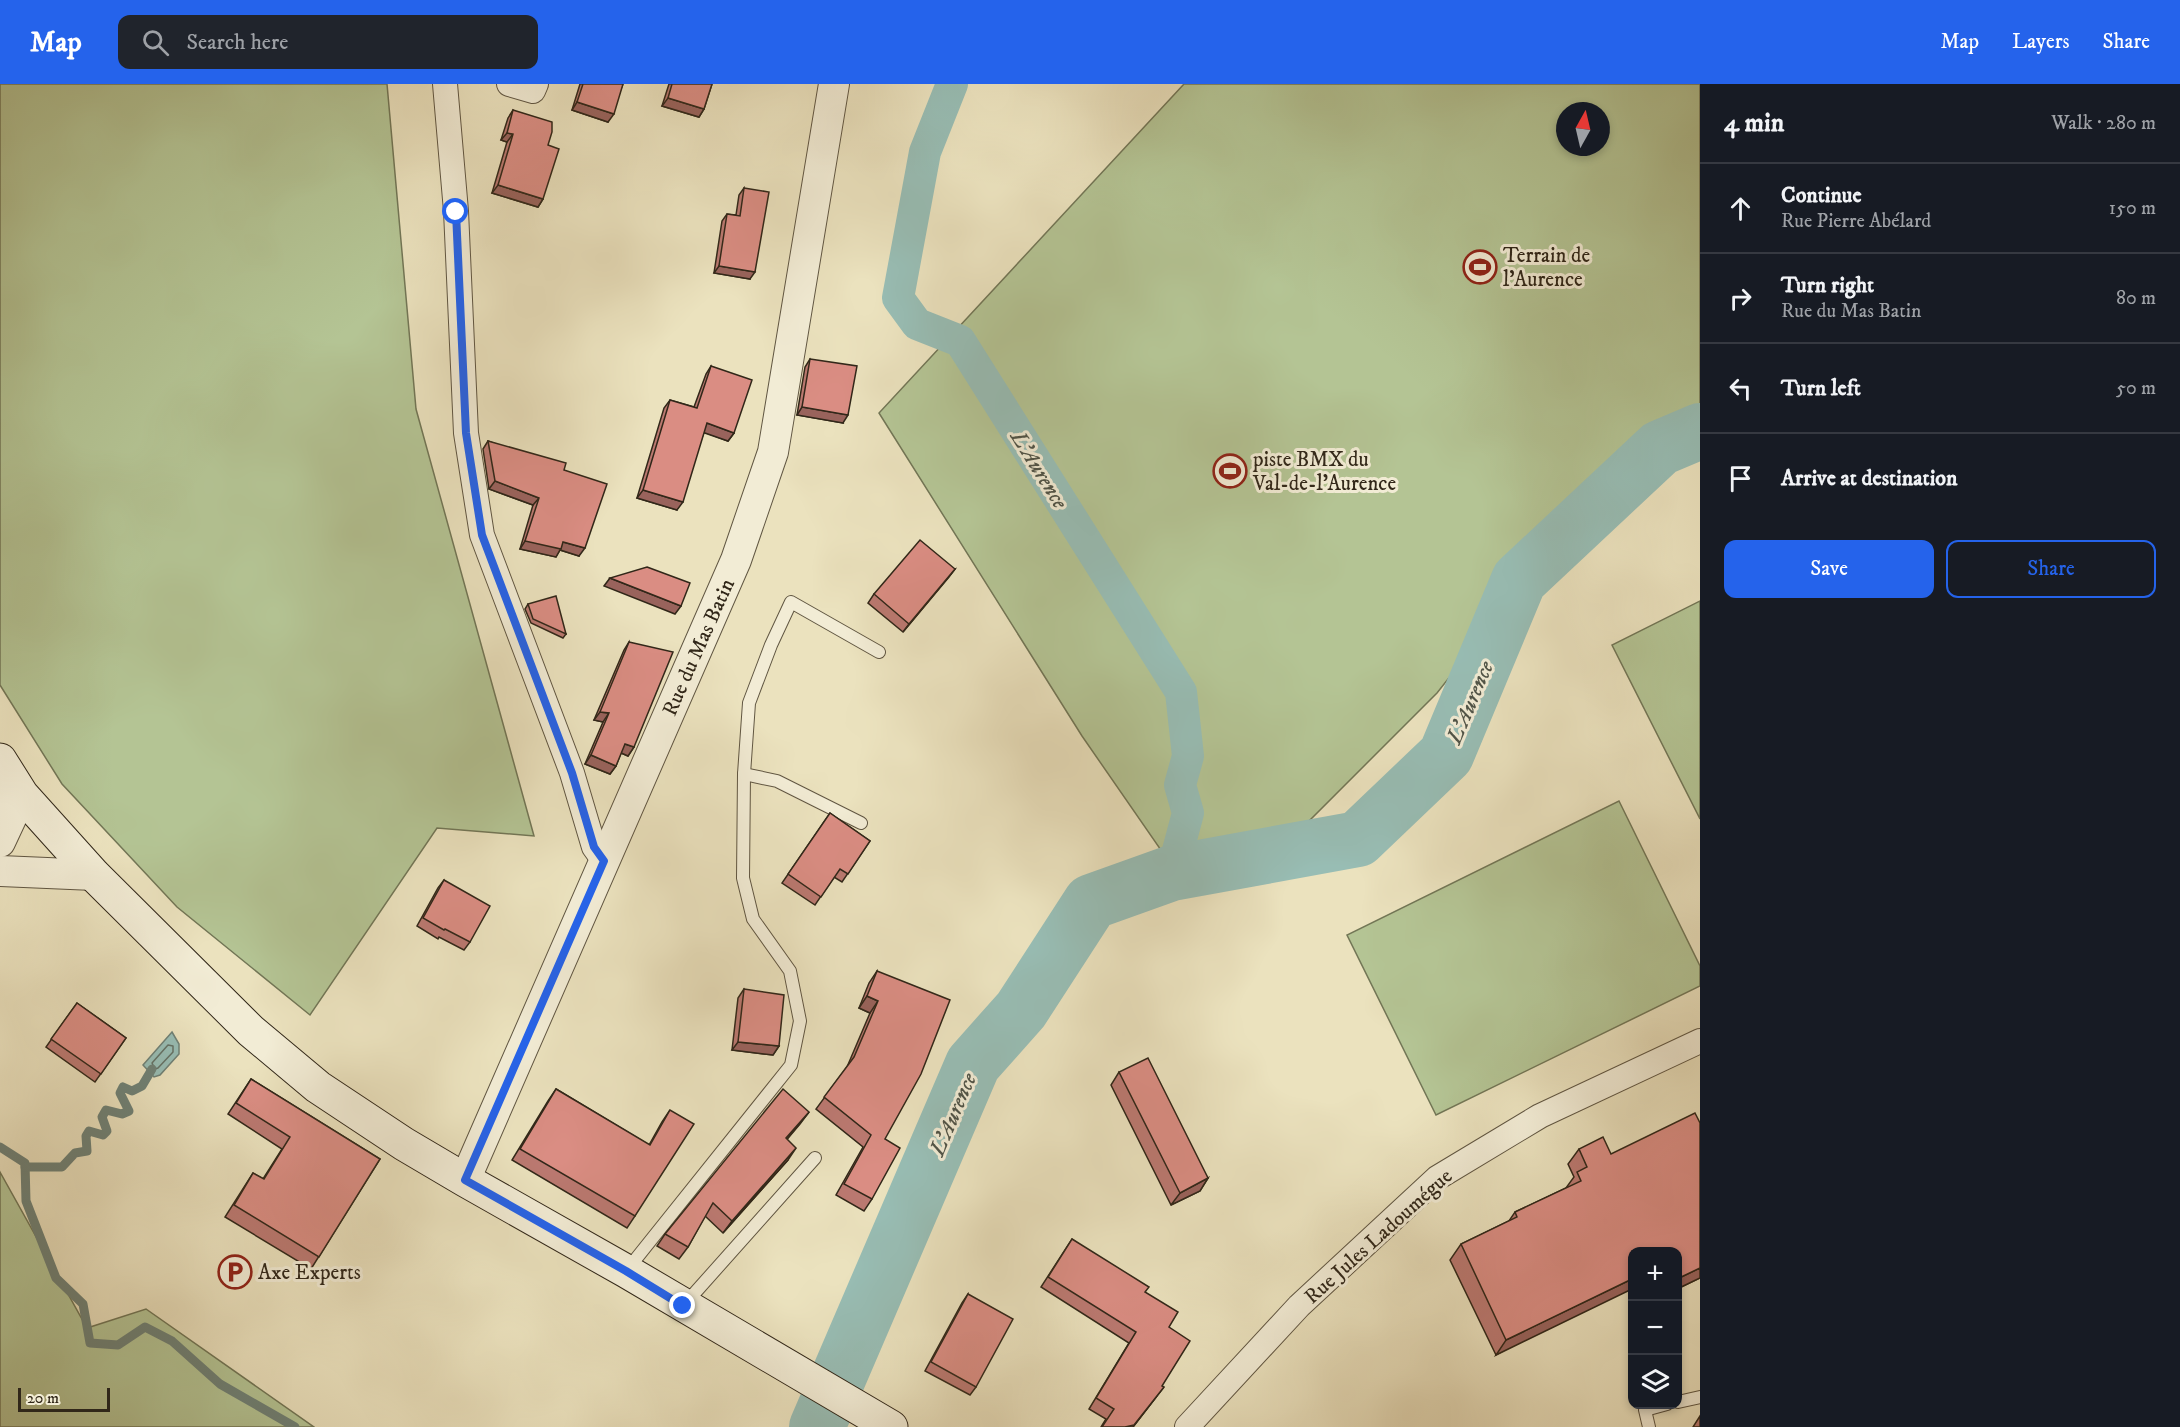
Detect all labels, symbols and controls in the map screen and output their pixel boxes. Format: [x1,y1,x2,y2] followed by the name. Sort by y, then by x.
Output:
[118,15,538,69] search box
[30,25,82,60] text: Map
[139,26,172,59] icon: search
[187,29,288,56] text: Search here
[1940,29,1979,55] text: Map
[2012,29,2070,55] text: Layers
[2103,29,2150,55] text: Share
[1556,102,1610,156] north arrow
[1724,107,1784,140] text: 4 min
[2051,111,2156,136] text: Walk · 280 m
[1781,182,1862,209] text: Continue
[1724,192,1757,225] icon: ahead
[2109,196,2156,221] text: 150 m
[442,198,468,224] route start
[1781,209,1931,234] text: Rue Pierre Abélard
[1503,243,1590,293] place label: Terrain de l'Aurence
[1462,249,1498,285] sports icon: Terrain de l'Aurence
[1781,272,1874,299] text: Turn right
[1724,282,1757,315] icon: right
[2116,286,2156,311] text: 80 m
[1781,299,1921,324] text: Rue du Mas Batin
[1724,372,1757,405] icon: left
[1781,375,1861,402] text: Turn left
[2116,376,2156,401] text: 50 m
[1003,424,1073,514] water label: L'Aurence
[1252,447,1396,497] place label: piste BMX du Val-de-l'Aurence
[1212,453,1248,489] sports icon: piste BMX du Val-de-l'Aurence
[1724,462,1757,495] icon: arrive
[1781,465,1958,492] text: Arrive at destination
[1724,540,1934,598] button: Save
[1946,540,2156,598] button: Share
[657,575,741,720] street label: Rue du Mas Batin
[1440,657,1500,750] water label: L'Aurence
[923,1069,983,1162] water label: L'Aurence
[1299,1163,1458,1310] street label: Rue Jules Ladoumégue
[1628,1247,1682,1409] map controls
[1628,1247,1682,1301] button: +
[217,1254,253,1290] parking icon: Axe Experts
[258,1260,361,1286] place label: Axe Experts
[669,1292,695,1318] route end
[1628,1301,1682,1355] button: −
[1628,1355,1682,1409] button: layers
[18,1385,110,1412] scale bar
[27,1388,59,1408] text: 20 m

